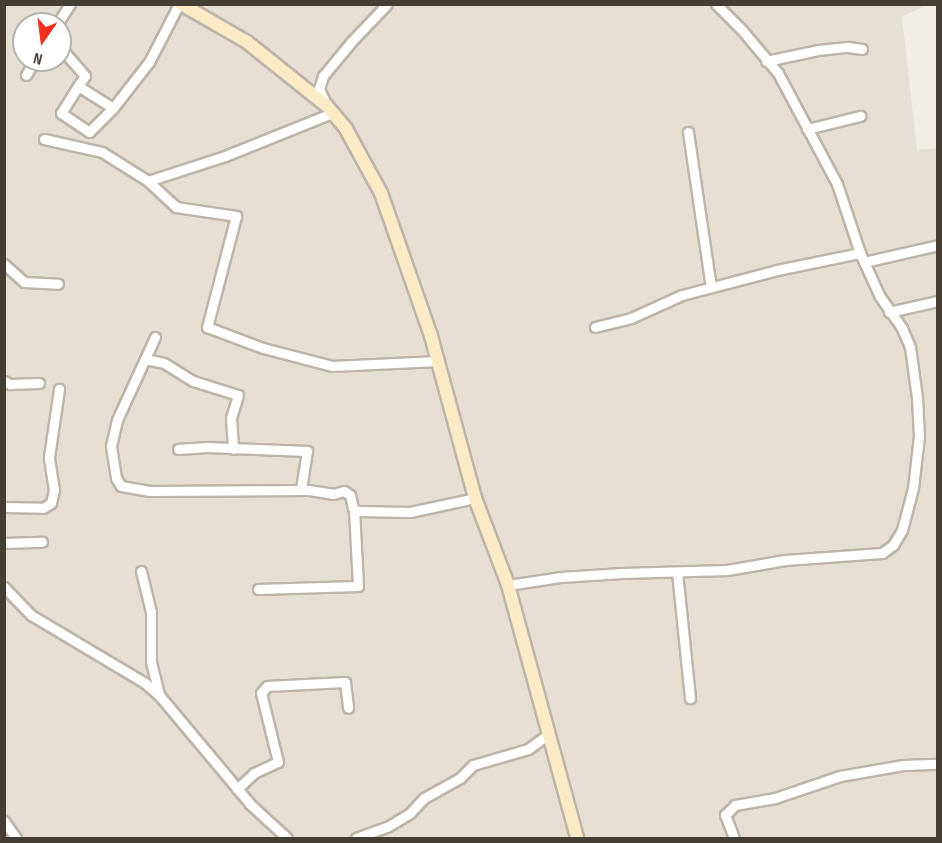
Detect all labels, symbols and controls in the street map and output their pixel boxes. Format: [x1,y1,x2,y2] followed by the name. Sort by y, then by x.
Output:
[12,12,72,72] north arrow
[32,48,44,68] text: N

